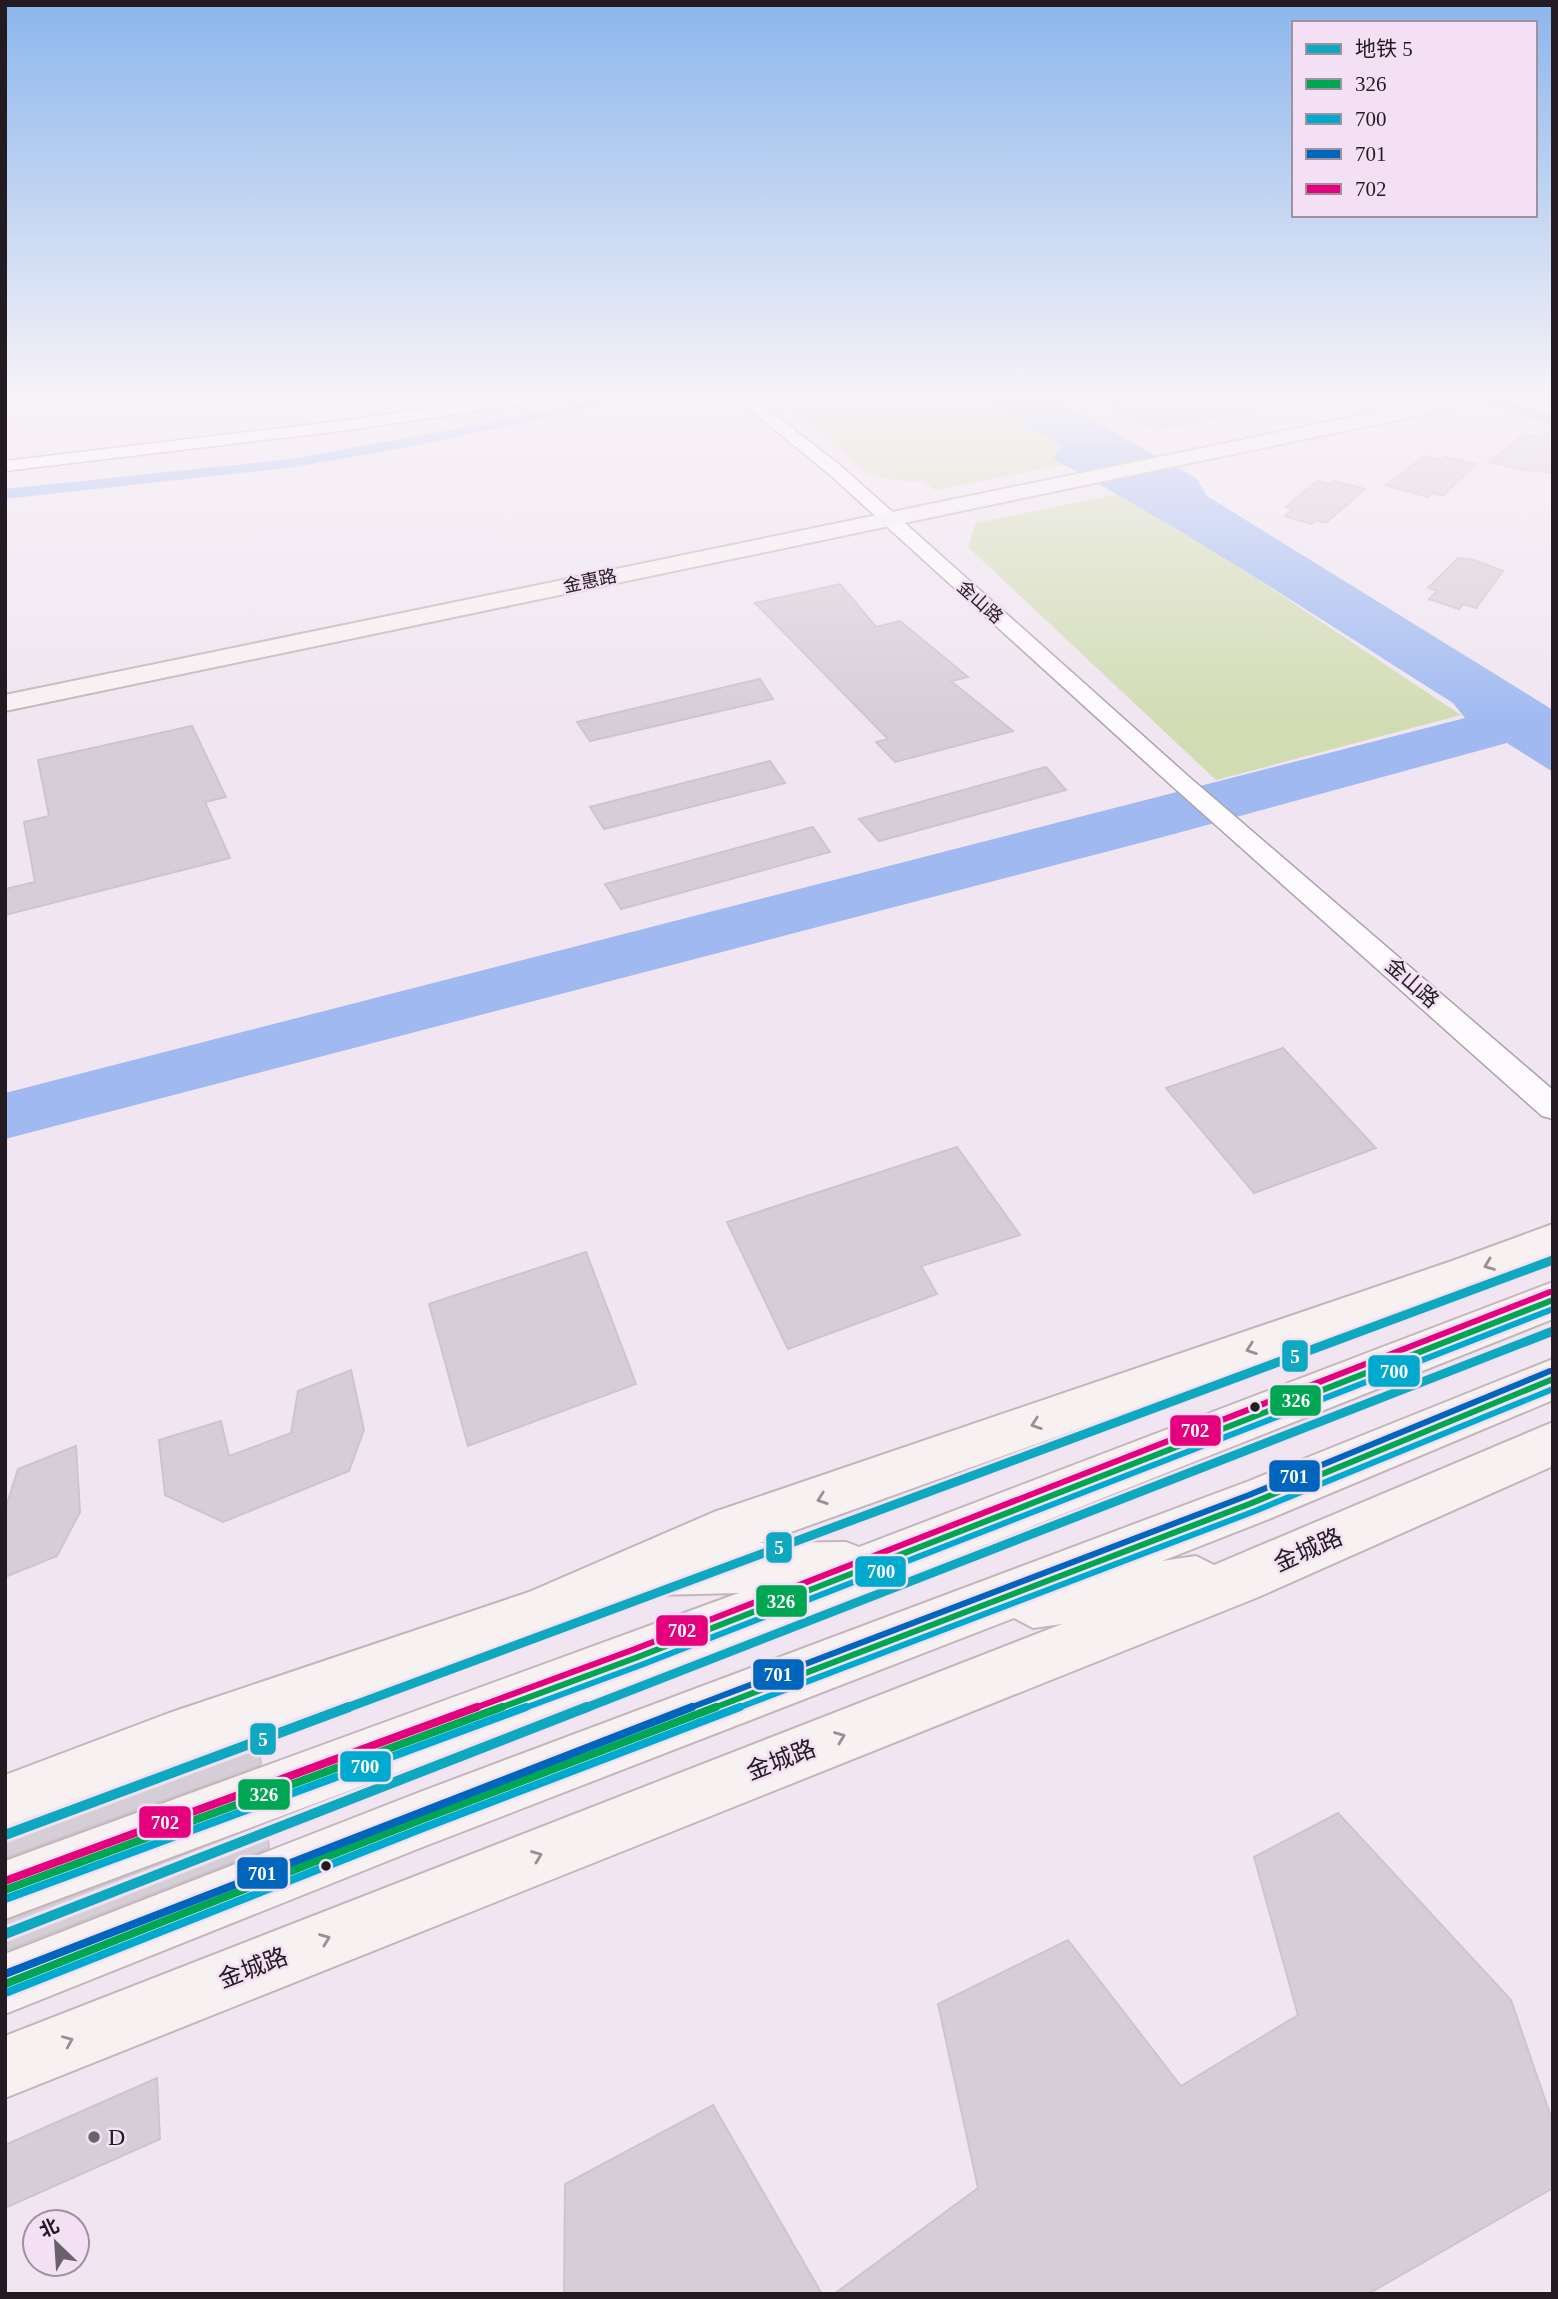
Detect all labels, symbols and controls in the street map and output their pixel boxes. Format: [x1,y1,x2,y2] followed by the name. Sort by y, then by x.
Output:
[1292,21,1537,217] legend
[1355,37,1413,61] text: 地铁 5
[1355,72,1387,96] text: 326
[1355,107,1387,131] text: 700
[1355,142,1387,166] text: 701
[1355,177,1387,201] text: 702
[562,566,618,596] street label: 金惠路
[953,577,1007,627] street label: 金山路
[1380,953,1444,1013] street label: 金山路
[1483,1257,1495,1271] one-way arrow
[1281,1339,1309,1373] line badge: 5
[1246,1341,1258,1355] one-way arrow
[1290,1346,1300,1367] text: 5
[1367,1354,1421,1388] line badge: 700
[1380,1361,1408,1382] text: 700
[1269,1384,1322,1417] line badge: 326
[1282,1390,1310,1411] text: 326
[1248,1400,1262,1414] unlabelled marker
[1169,1414,1222,1447] line badge: 702
[1031,1416,1043,1430] one-way arrow
[1181,1420,1209,1441] text: 702
[1268,1459,1321,1493] line badge: 701
[1280,1466,1308,1487] text: 701
[816,1491,828,1505] one-way arrow
[1270,1523,1346,1577] street label: 金城路
[765,1531,793,1564] line badge: 5
[774,1537,784,1558] text: 5
[854,1555,907,1588] line badge: 700
[867,1561,895,1582] text: 700
[755,1584,808,1618] line badge: 326
[767,1591,795,1612] text: 326
[655,1614,709,1647] line badge: 702
[668,1620,696,1641] text: 702
[752,1658,805,1691] line badge: 701
[764,1664,792,1685] text: 701
[249,1722,277,1756] line badge: 5
[258,1729,268,1750] text: 5
[833,1731,845,1745] one-way arrow
[743,1735,819,1785] street label: 金城路
[339,1750,392,1783] line badge: 700
[351,1756,379,1777] text: 700
[237,1778,291,1811] line badge: 326
[250,1784,278,1805] text: 326
[138,1805,192,1839] line badge: 702
[151,1812,179,1833] text: 702
[531,1851,543,1865] one-way arrow
[236,1856,289,1890] line badge: 701
[319,1859,333,1873] unlabelled marker
[248,1863,276,1884] text: 701
[319,1934,331,1948] one-way arrow
[215,1943,291,1993] street label: 金城路
[61,2035,74,2049] one-way arrow
[108,2124,125,2150] place label: D
[86,2129,102,2145] marker: D
[21,2208,91,2278] north arrow
[36,2215,62,2242] text: 北

